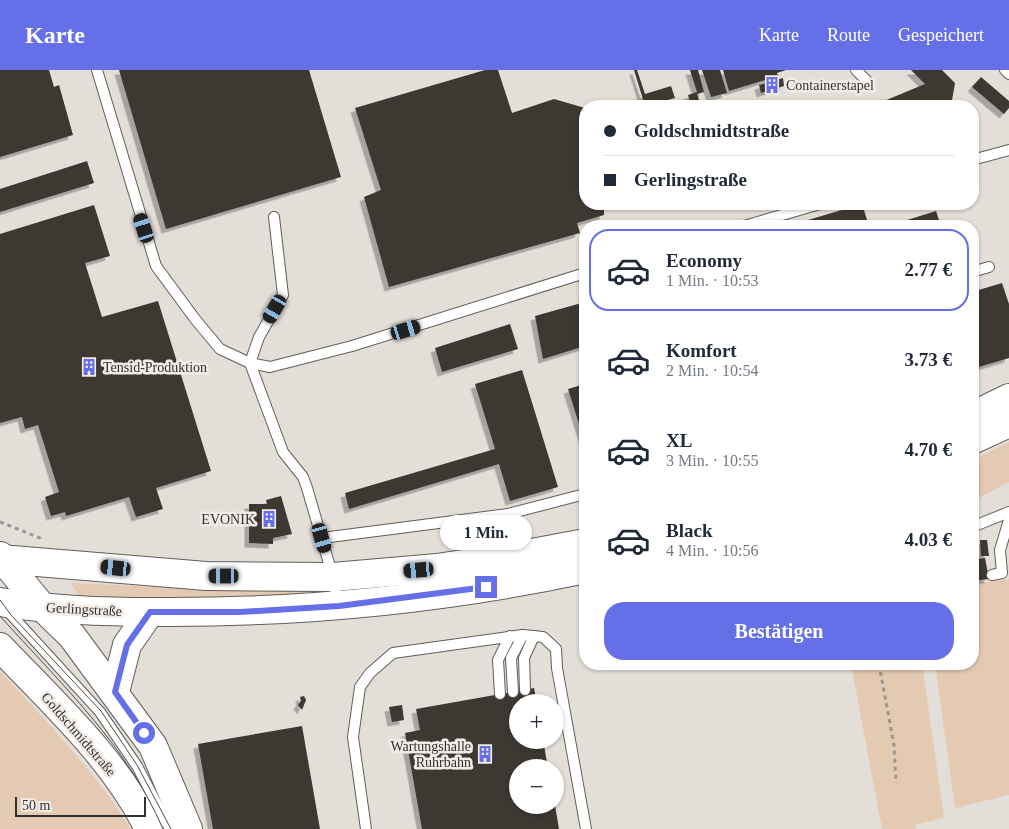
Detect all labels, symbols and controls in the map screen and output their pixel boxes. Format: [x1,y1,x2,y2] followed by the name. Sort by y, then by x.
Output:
[25,22,85,48] text: Karte
[759,25,799,45] text: Karte
[827,25,870,45] text: Route
[898,25,984,45] text: Gespeichert
[762,75,782,95] building icon: Containerstapel
[786,78,874,93] place label: Containerstapel
[634,120,789,141] text: Goldschmidtstraße
[634,169,747,190] text: Gerlingstraße
[132,211,155,245] car
[606,248,651,293] icon: car
[666,250,742,271] text: Economy
[905,259,952,280] text: 2.77 €
[666,272,758,289] text: 1 Min. · 10:53
[261,292,288,326] car
[389,318,422,342] car
[606,338,651,383] icon: car
[666,340,737,361] text: Komfort
[905,349,952,370] text: 3.73 €
[79,357,99,377] building icon: Tensid-Produktion
[103,360,207,375] place label: Tensid-Produktion
[666,362,758,379] text: 2 Min. · 10:54
[606,428,651,473] icon: car
[666,430,692,451] text: XL
[905,439,952,460] text: 4.70 €
[666,452,758,469] text: 3 Min. · 10:55
[259,509,279,529] building icon: EVONIK
[201,512,255,527] place label: EVONIK
[440,514,532,550] callout: 1 Min.
[606,518,651,563] icon: car
[666,520,712,541] text: Black
[310,522,333,554] car
[464,524,508,541] text: 1 Min.
[905,529,952,550] text: 4.03 €
[666,542,758,559] text: 4 Min. · 10:56
[100,559,131,577] car
[403,561,434,579] car
[209,569,239,584] car
[475,576,497,598] route end
[46,600,122,619] street label: Gerlingstraße
[604,602,954,660] button: Bestätigen
[38,689,119,779] street label: Goldschmidtstraße
[509,694,564,814] map controls
[509,694,564,749] button: +
[133,722,155,744] route start
[390,739,471,770] place label: Wartungshalle Ruhrbahn
[475,744,495,764] building icon: Wartungshalle Ruhrbahn
[509,759,564,814] button: −
[15,794,146,817] scale bar
[22,798,50,813] text: 50 m

